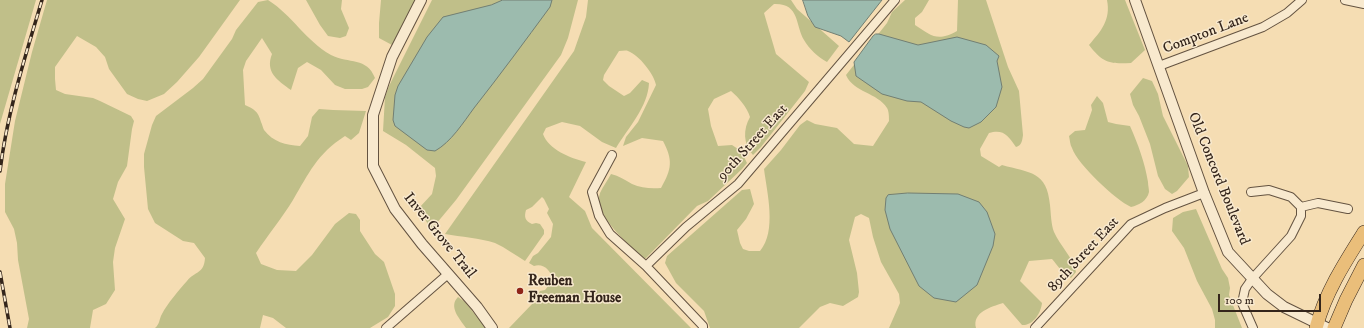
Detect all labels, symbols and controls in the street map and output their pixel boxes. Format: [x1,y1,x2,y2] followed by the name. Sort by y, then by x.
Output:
[1161,9,1251,59] street label: Compton Lane
[714,101,792,185] street label: 90th Street East
[1183,110,1253,248] street label: Old Concord Boulevard
[399,190,479,282] street label: Inver Grove Trail
[1045,214,1123,296] street label: 89th Street East
[528,273,621,308] place label: Reuben Freeman House
[515,286,525,296] marker: Reuben Freeman House
[1220,286,1323,312] scale bar
[1225,293,1254,308] text: 100 m

